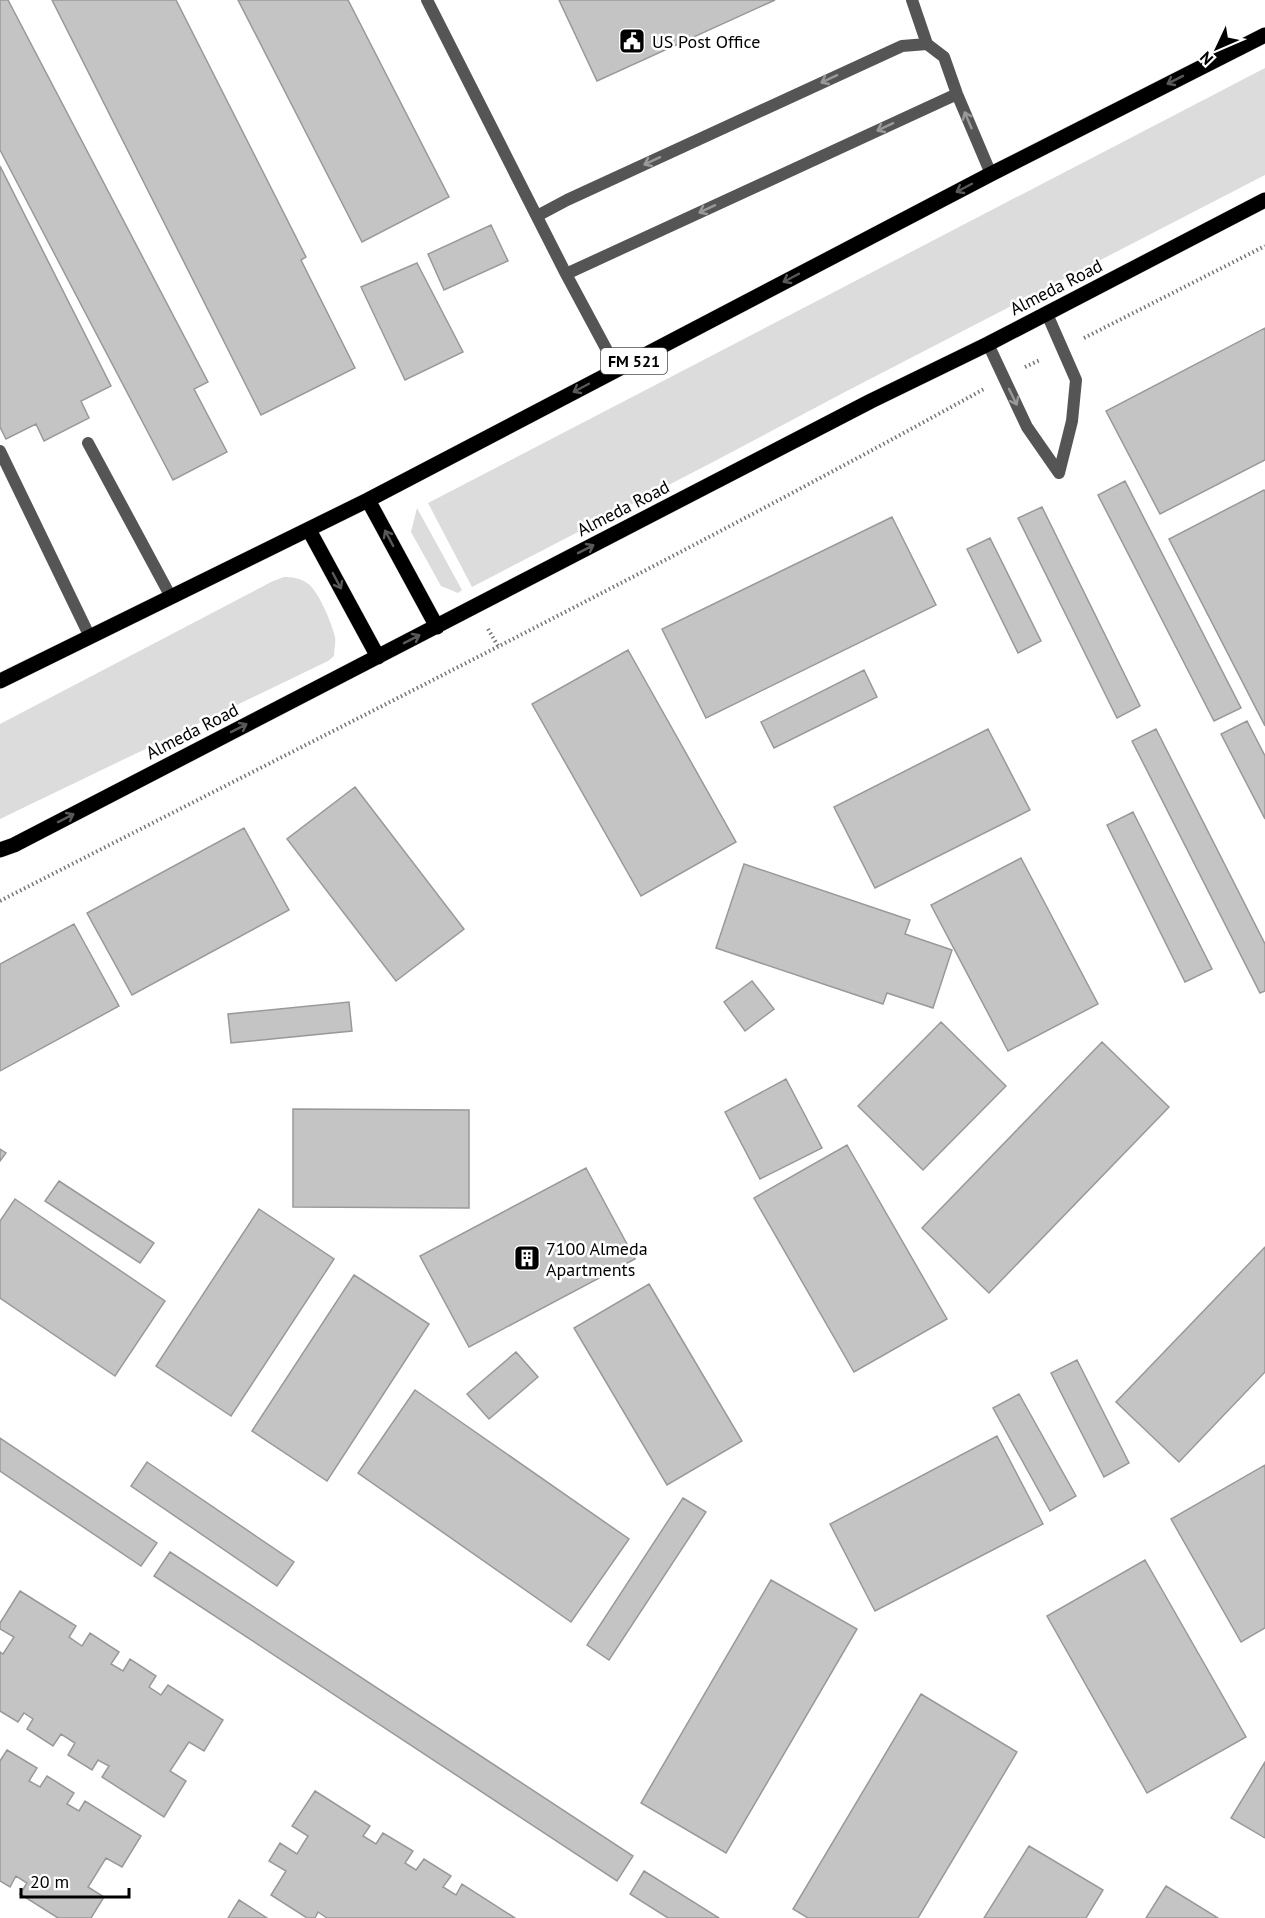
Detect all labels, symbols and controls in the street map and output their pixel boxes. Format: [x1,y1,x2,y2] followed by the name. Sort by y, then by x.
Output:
[1187,18,1247,78] north arrow
[617,26,647,56] public building icon: US Post Office
[652,30,760,53] place label: US Post Office
[1195,48,1217,69] text: N
[820,74,838,86] one-way arrow
[1167,75,1185,87] one-way arrow
[962,112,973,130] one-way arrow
[876,122,894,134] one-way arrow
[643,155,661,167] one-way arrow
[956,183,974,194] one-way arrow
[699,203,717,215] one-way arrow
[1006,254,1106,320] street label: Almeda Road
[783,273,801,284] one-way arrow
[601,348,667,374] road number: FM 521
[573,383,591,394] one-way arrow
[1007,387,1019,405] one-way arrow
[573,475,673,541] street label: Almeda Road
[383,530,395,547] one-way arrow
[576,543,594,555] one-way arrow
[331,572,343,589] one-way arrow
[403,633,421,644] one-way arrow
[142,698,242,764] street label: Almeda Road
[230,722,248,734] one-way arrow
[57,812,74,824] one-way arrow
[546,1237,648,1281] place label: 7100 Almeda Apartments
[512,1243,542,1273] building icon: 7100 Almeda Apartments
[21,1861,129,1899] scale bar
[30,1870,69,1893] text: 20 m

